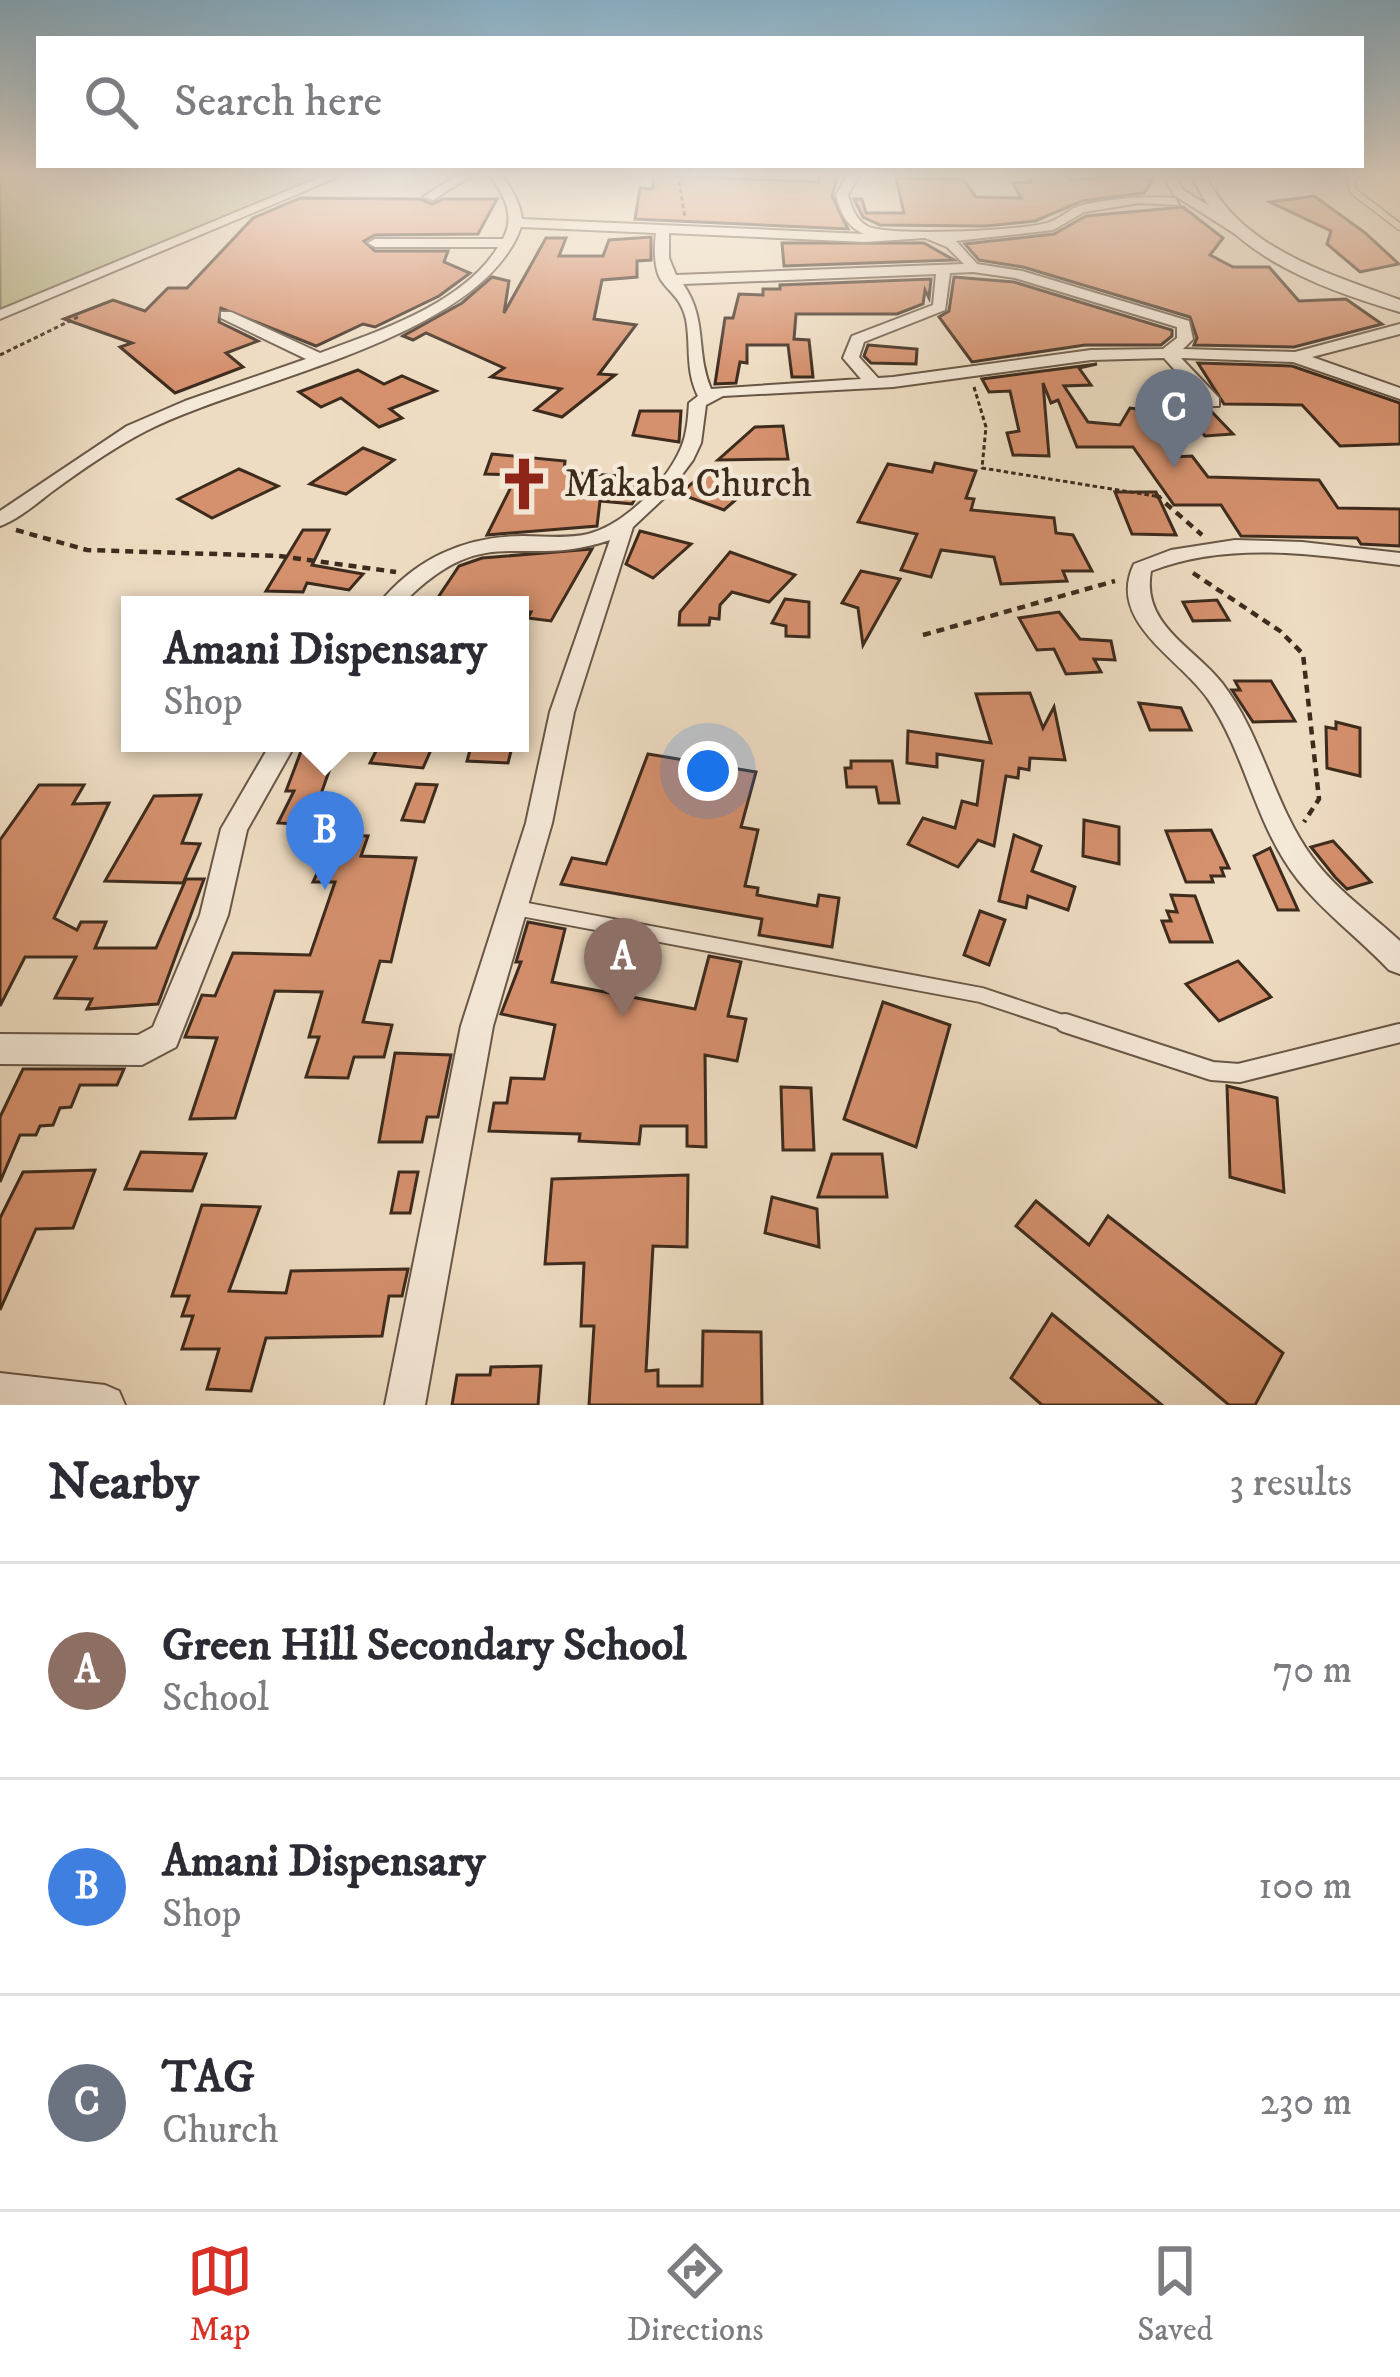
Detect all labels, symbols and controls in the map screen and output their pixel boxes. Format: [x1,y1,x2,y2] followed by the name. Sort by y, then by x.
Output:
[36,36,1364,168] search box
[78,69,144,135] icon: search
[174,74,382,130] text: Search here
[1135,369,1213,468] pin: C
[495,455,553,513] church icon: Makaba Church
[564,460,812,509] place label: Makaba Church
[121,596,529,752] popup
[163,622,487,678] text: Amani Dispensary
[163,678,243,727] text: Shop
[678,741,738,801] your location
[286,791,364,890] pin: B
[584,918,662,1017] pin: A
[48,1451,199,1515] text: Nearby
[1229,1459,1352,1508] text: 3 results
[162,1618,686,1674] text: Green Hill Secondary School
[75,1646,99,1695] text: A
[1273,1646,1352,1695] text: 70 m
[162,1674,269,1723] text: School
[162,1834,485,1890] text: Amani Dispensary
[75,1862,99,1911] text: B
[1258,1862,1352,1911] text: 100 m
[162,1890,241,1939] text: Shop
[162,2050,255,2106] text: TAG
[74,2078,100,2127] text: C
[1260,2078,1352,2127] text: 230 m
[162,2106,279,2155] text: Church
[187,2238,253,2351] tab: Map
[627,2238,763,2351] tab: Directions
[1137,2238,1213,2351] tab: Saved

